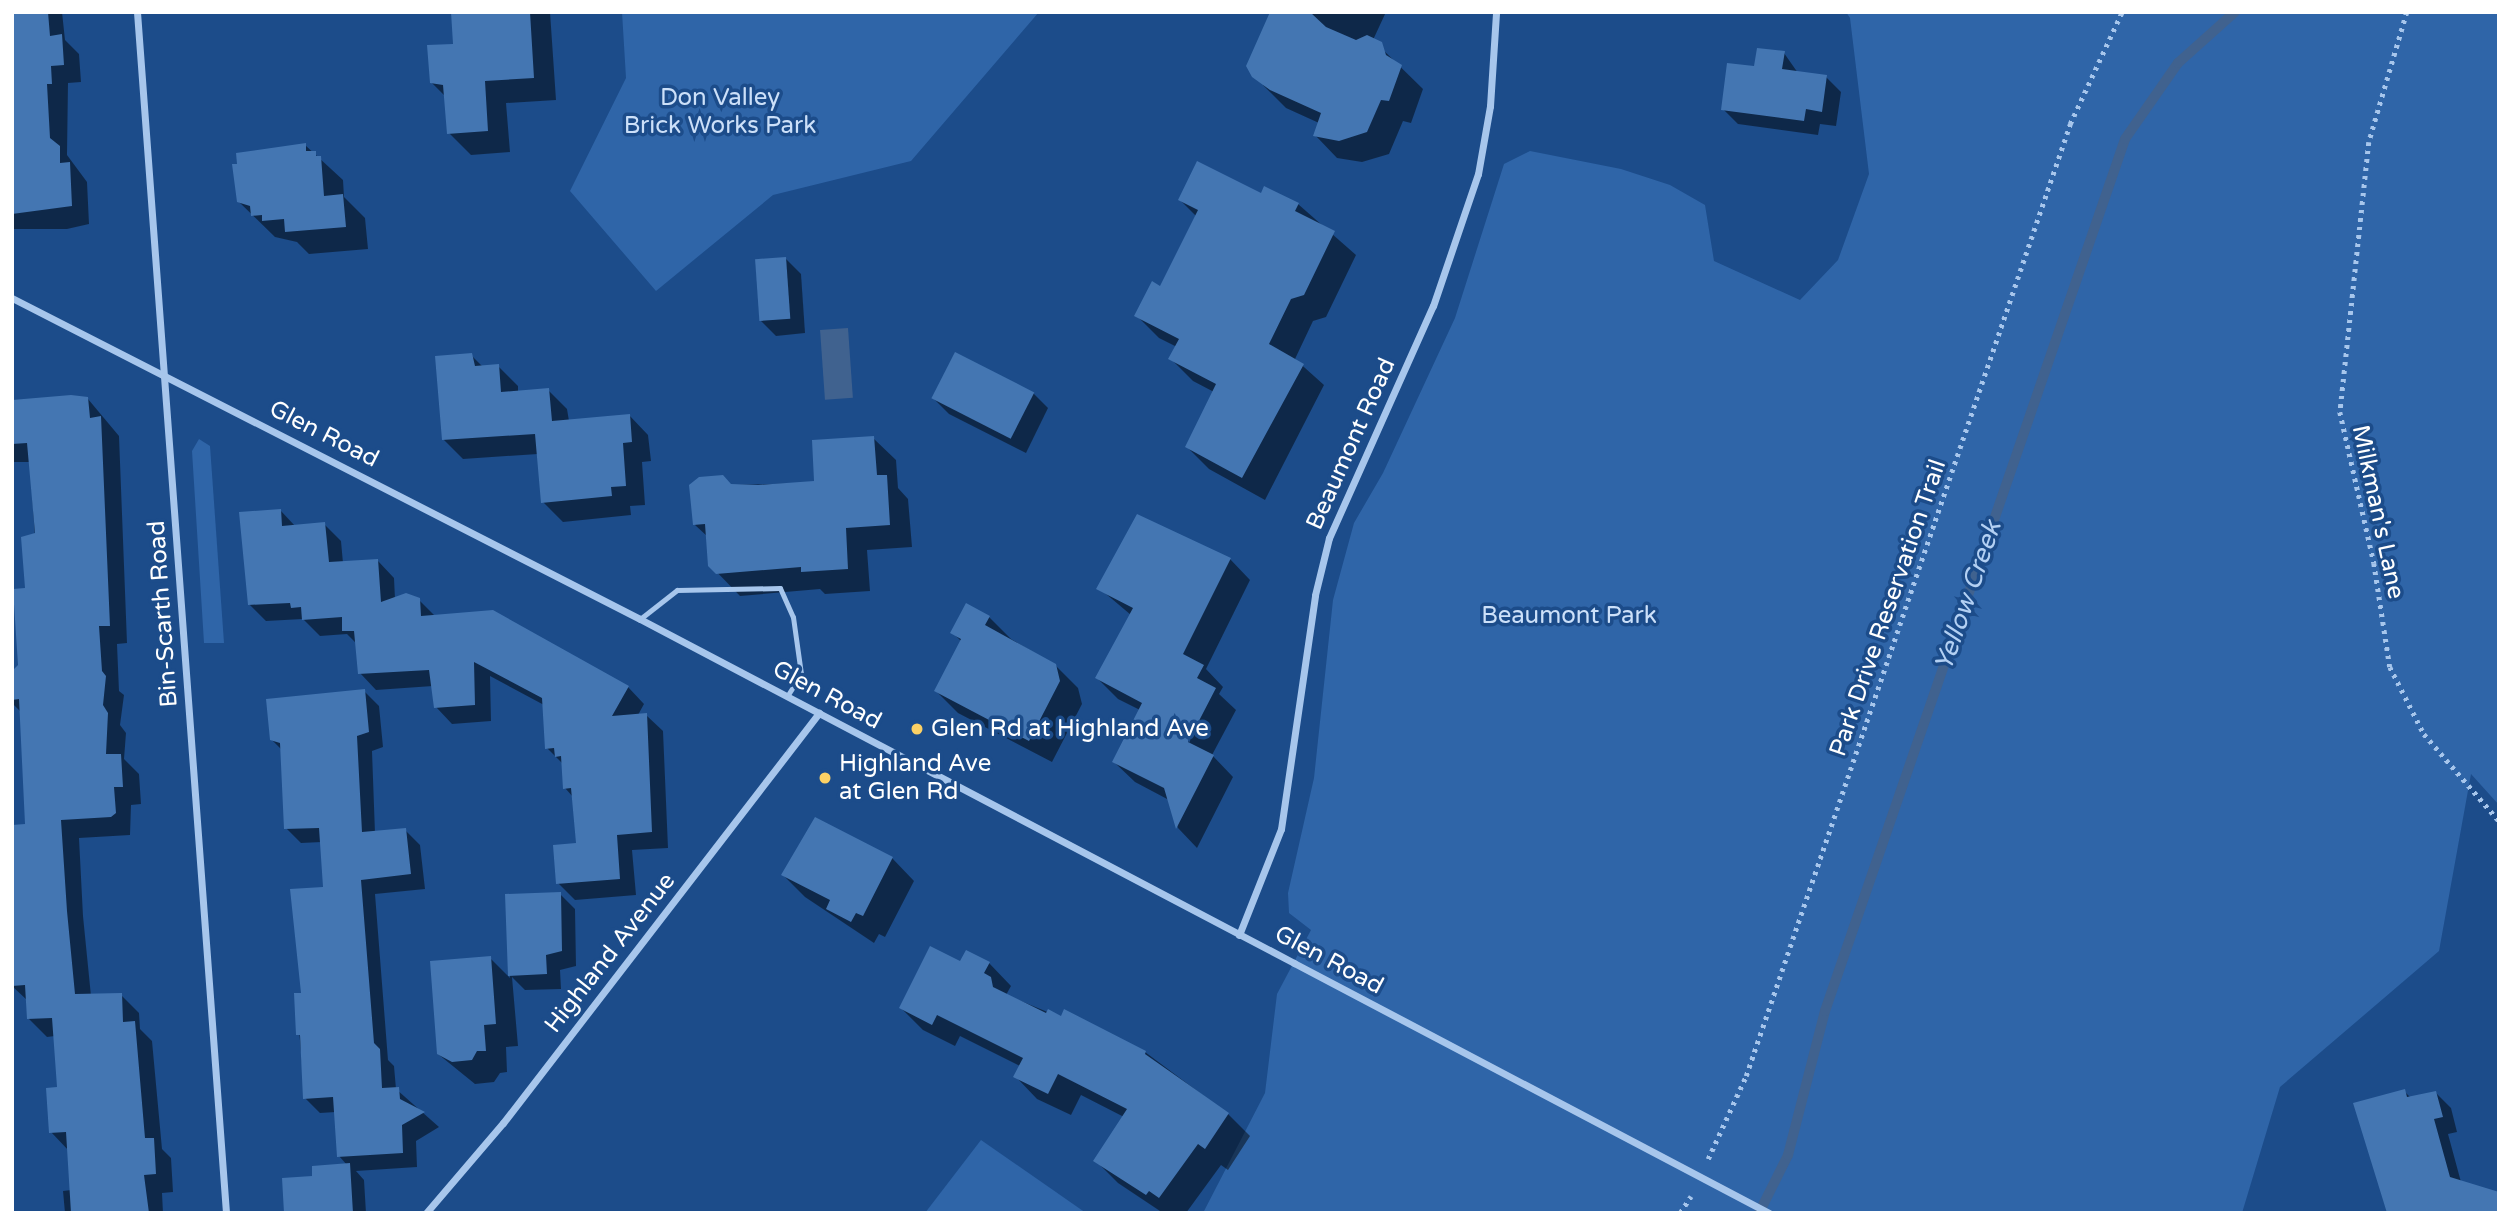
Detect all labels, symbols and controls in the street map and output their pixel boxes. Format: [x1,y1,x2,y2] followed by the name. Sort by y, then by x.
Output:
[624,84,816,140] park label: Don Valley Brick Works Park
[1300,354,1402,534] street label: Beaumont Road
[264,394,384,474] street label: Glen Road
[2346,423,2410,601] street label: Milkman's Lane
[1824,456,1952,760] street label: Park Drive Reservation Trail
[1928,517,2008,675] water label: Yellow Creek
[142,520,184,708] street label: Bin-Scarth Road
[1481,602,1657,630] park label: Beaumont Park
[768,654,886,736] street label: Glen Road
[931,715,1209,743] place label: Glen Rd at Highland Ave
[909,721,925,737] marker: Glen Rd at Highland Ave
[839,750,991,806] place label: Highland Ave at Glen Rd
[817,770,833,786] marker: Highland Ave at Glen Rd
[539,867,681,1039] street label: Highland Avenue
[1270,919,1388,1001] street label: Glen Road

